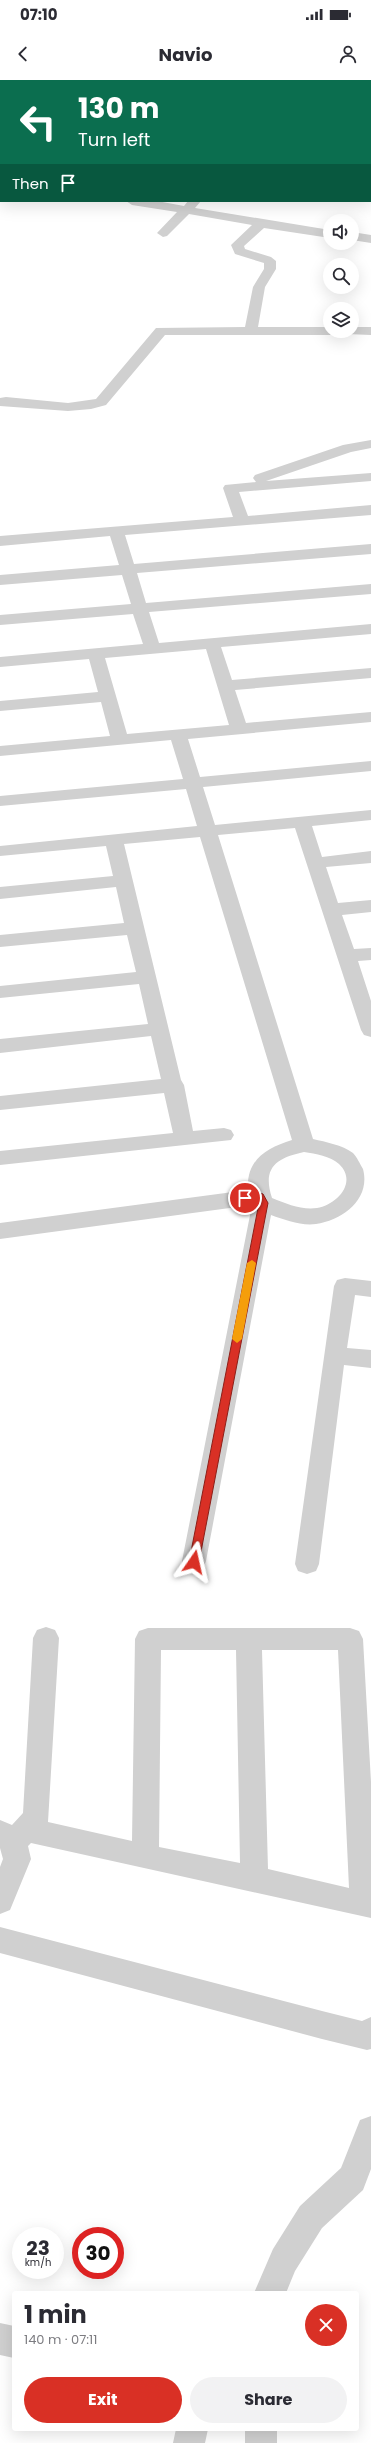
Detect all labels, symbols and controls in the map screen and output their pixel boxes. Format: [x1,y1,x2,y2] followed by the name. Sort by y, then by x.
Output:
[20,4,58,25] text: 07:10
[159,42,212,67] text: Navio
[12,43,34,65] icon: back
[337,43,359,65] icon: person
[78,89,159,128] text: 130 m
[12,96,64,148] icon: left
[78,127,150,152] text: Turn left
[57,172,79,194] icon: arrive
[12,173,49,194] text: Then
[323,214,359,338] map controls
[323,214,359,250] button: sound
[323,258,359,294] button: search
[323,302,359,338] button: layers
[228,1181,262,1215] pin
[234,1187,256,1209] icon: arrive
[173,1541,215,1583] position arrow
[72,2227,124,2279] speed limit sign: 30
[26,2234,50,2262] text: 23
[25,2255,51,2270] text: km/h
[24,2298,87,2331] text: 1 min
[305,2304,347,2346] button: close
[24,2330,97,2349] text: 140 m · 07:11
[24,2377,182,2423] button: Exit
[190,2377,347,2423] button: Share

